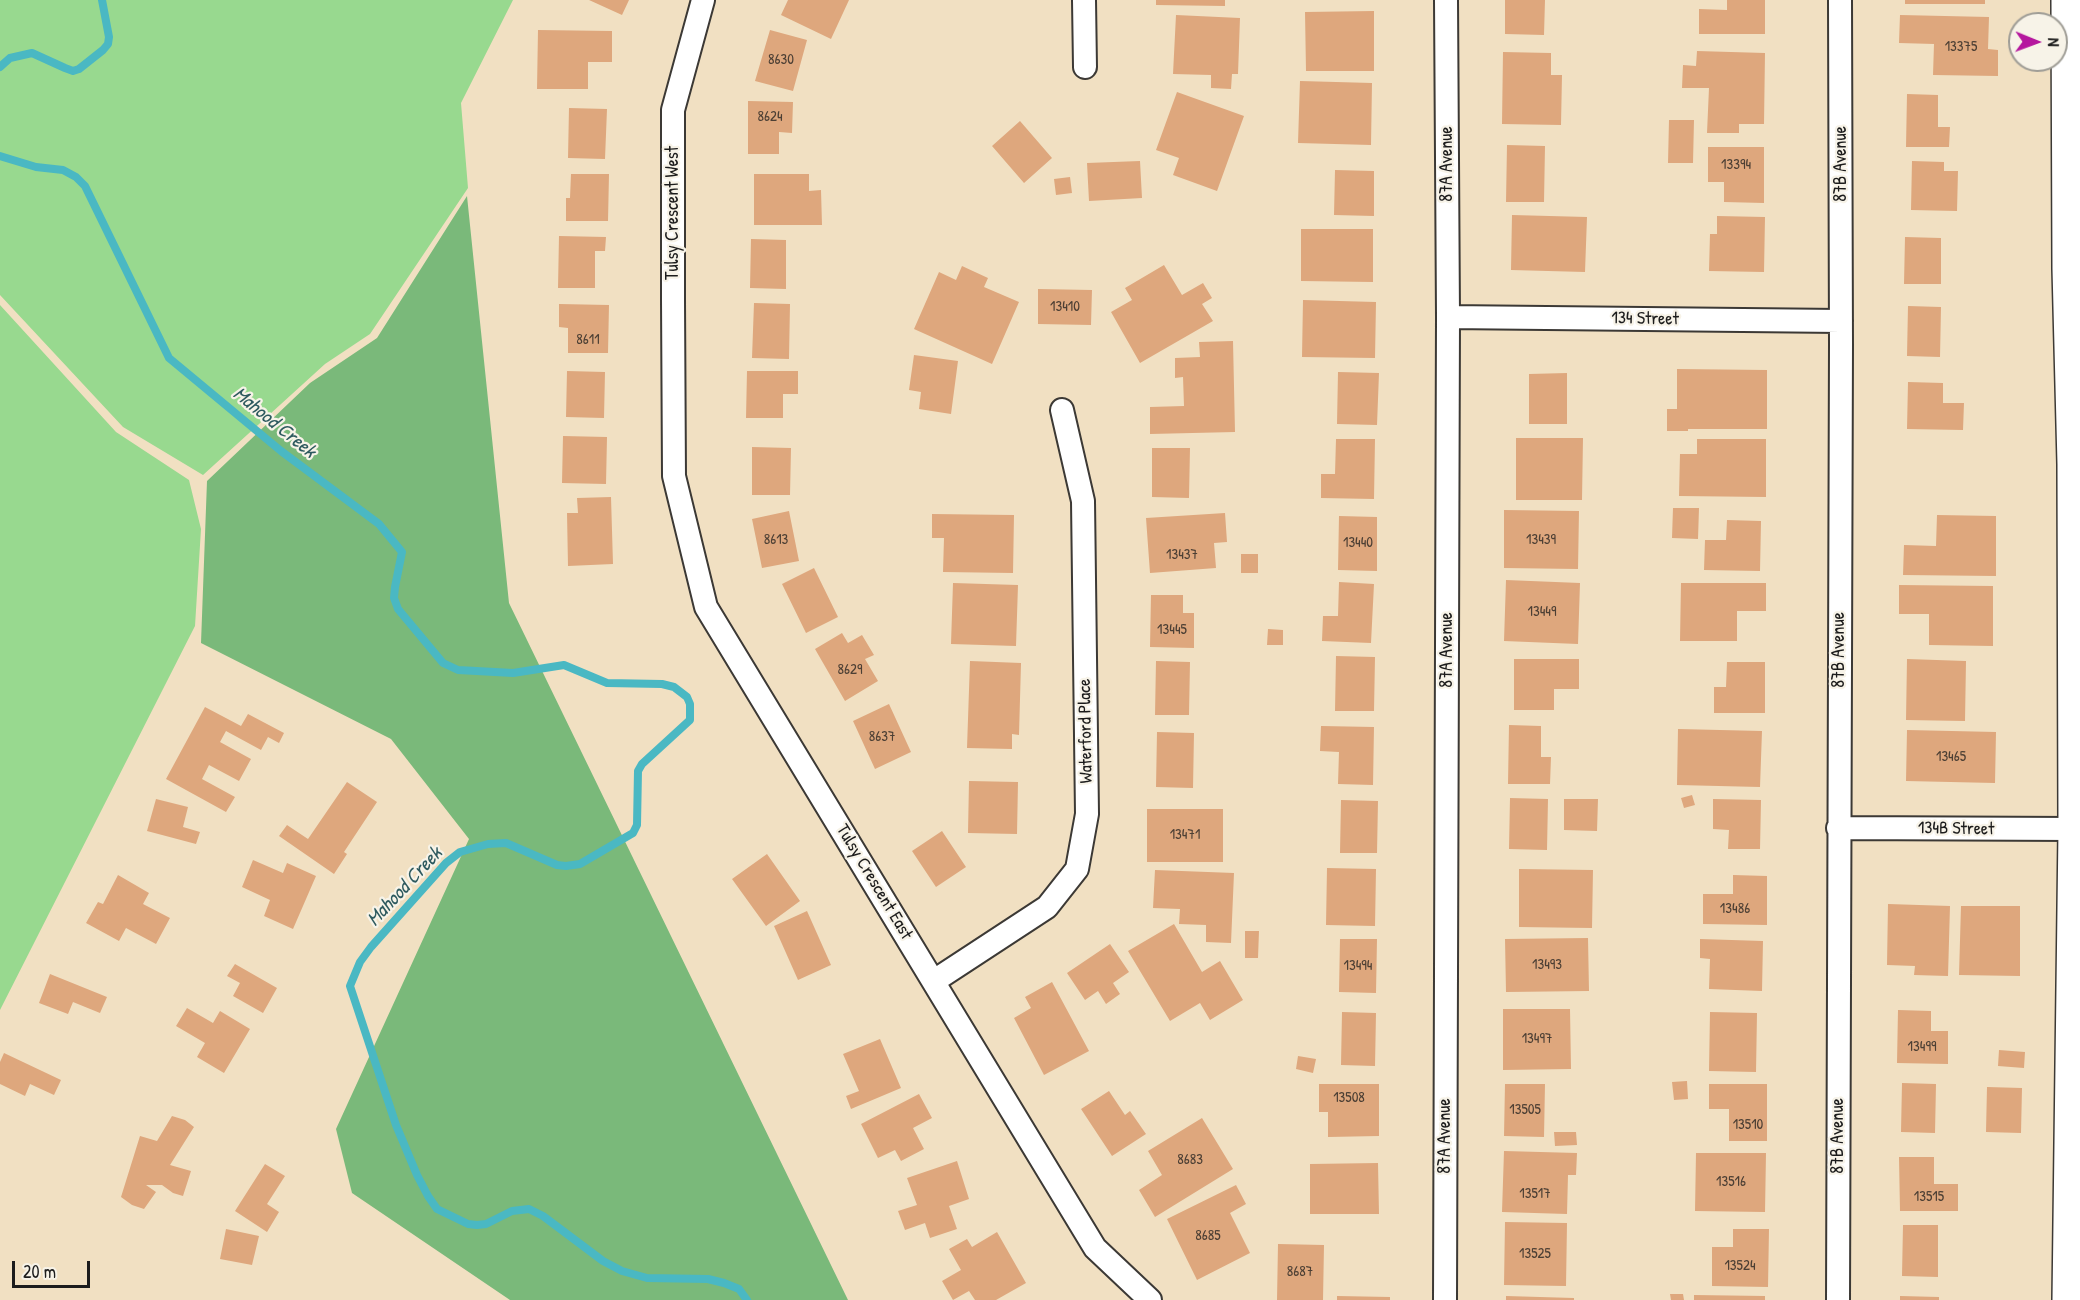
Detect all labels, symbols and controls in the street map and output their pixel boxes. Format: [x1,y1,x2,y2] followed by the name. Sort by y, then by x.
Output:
[2008,12,2068,72] north arrow
[1945,38,1977,56] house number: 13375
[2043,38,2065,47] text: N
[768,51,794,69] house number: 8630
[757,108,783,126] house number: 8624
[1436,126,1458,202] street label: 87A Avenue
[1830,126,1852,202] street label: 87B Avenue
[662,146,684,280] street label: Tulsy Crescent West
[1721,156,1751,174] house number: 13394
[1050,298,1080,316] house number: 13410
[1611,308,1679,330] street label: 134 Street
[576,331,600,349] house number: 8611
[228,382,320,464] water label: Mahood Creek
[764,531,788,549] house number: 8613
[1526,531,1556,549] house number: 13439
[1343,534,1373,552] house number: 13440
[1166,546,1198,564] house number: 13437
[1528,603,1556,621] house number: 13449
[1436,612,1458,688] street label: 87A Avenue
[1828,612,1850,688] street label: 87B Avenue
[1157,621,1187,639] house number: 13445
[837,661,863,679] house number: 8629
[1074,678,1098,784] street label: Waterford Place
[869,728,895,746] house number: 8637
[1936,748,1966,766] house number: 13465
[1918,818,1994,840] street label: 134B Street
[831,820,917,944] street label: Tulsy Crescent East
[1170,826,1200,844] house number: 13471
[362,842,448,932] water label: Mahood Creek
[1720,900,1750,918] house number: 13486
[1532,956,1562,974] house number: 13493
[1344,957,1372,975] house number: 13494
[1522,1030,1552,1048] house number: 13497
[1908,1038,1936,1056] house number: 13499
[1333,1089,1365,1107] house number: 13508
[1434,1098,1456,1174] street label: 87A Avenue
[1827,1098,1849,1174] street label: 87B Avenue
[1509,1101,1541,1119] house number: 13505
[1733,1116,1763,1134] house number: 13510
[1177,1151,1203,1169] house number: 8683
[1716,1173,1746,1191] house number: 13516
[1519,1185,1551,1203] house number: 13517
[1914,1188,1944,1206] house number: 13515
[1195,1227,1221,1245] house number: 8685
[1519,1245,1551,1263] house number: 13525
[15,1249,93,1287] scale bar
[1724,1257,1756,1275] house number: 13524
[23,1259,56,1284] text: 20 m
[1287,1263,1313,1281] house number: 8687

